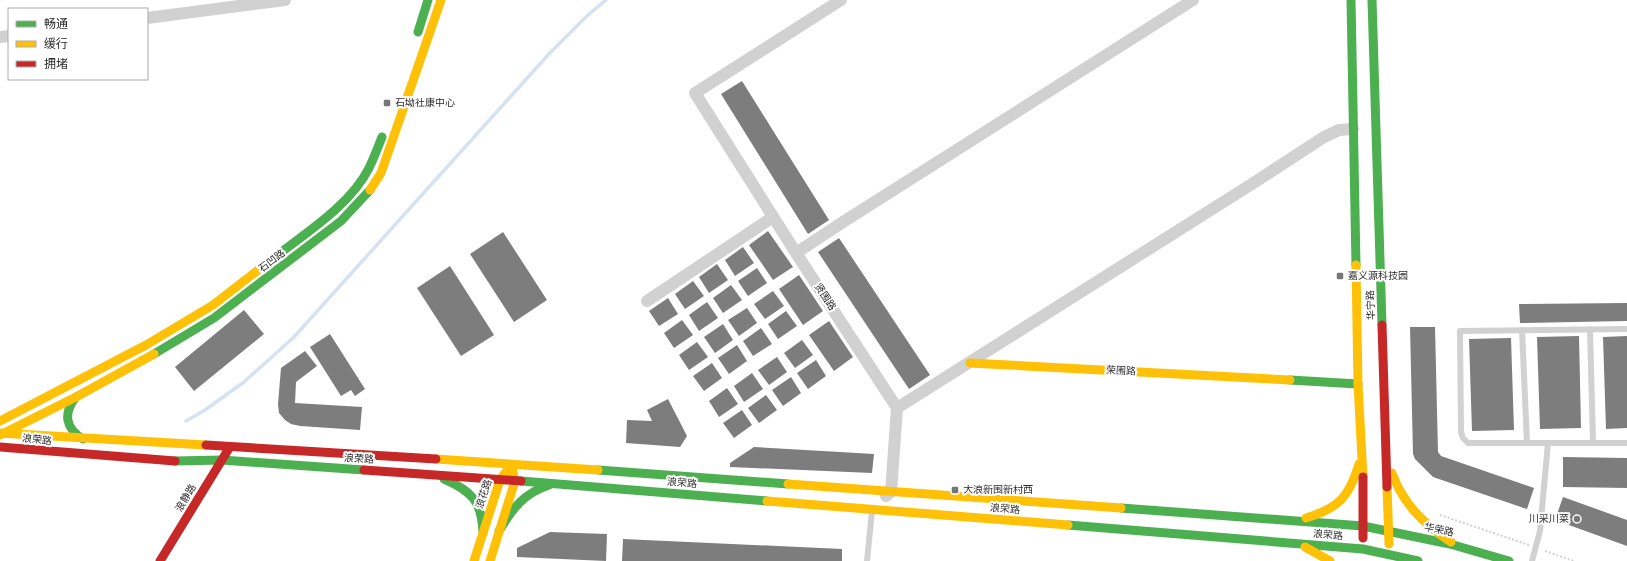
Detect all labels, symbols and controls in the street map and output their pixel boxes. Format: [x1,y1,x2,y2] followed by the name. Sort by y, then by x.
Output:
[8,8,148,80] legend
[44,17,68,31] text: 畅通
[44,37,68,51] text: 缓行
[44,57,68,71] text: 拥堵
[395,97,455,109] place label: 石坳社康中心
[382,98,392,108] marker: 石坳社康中心
[256,247,288,275] street label: 石凹路
[1348,270,1408,282] place label: 嘉义源科技园
[1335,271,1345,281] marker: 嘉义源科技园
[812,281,838,313] street label: 贤围路
[1364,290,1378,320] street label: 华宁路
[1106,364,1136,378] street label: 荣围路
[21,432,53,448] street label: 浪荣路
[344,452,374,466] street label: 浪荣路
[667,476,697,490] street label: 浪荣路
[474,478,494,510] street label: 浪花路
[173,482,199,514] street label: 浪静路
[963,484,1033,496] place label: 大浪新围新村西
[950,485,960,495] marker: 大浪新围新村西
[990,502,1020,516] street label: 浪荣路
[1529,513,1569,525] place label: 川采川菜
[1572,514,1582,524] marker: 川采川菜
[1423,521,1455,539] street label: 华荣路
[1313,528,1343,542] street label: 浪荣路

